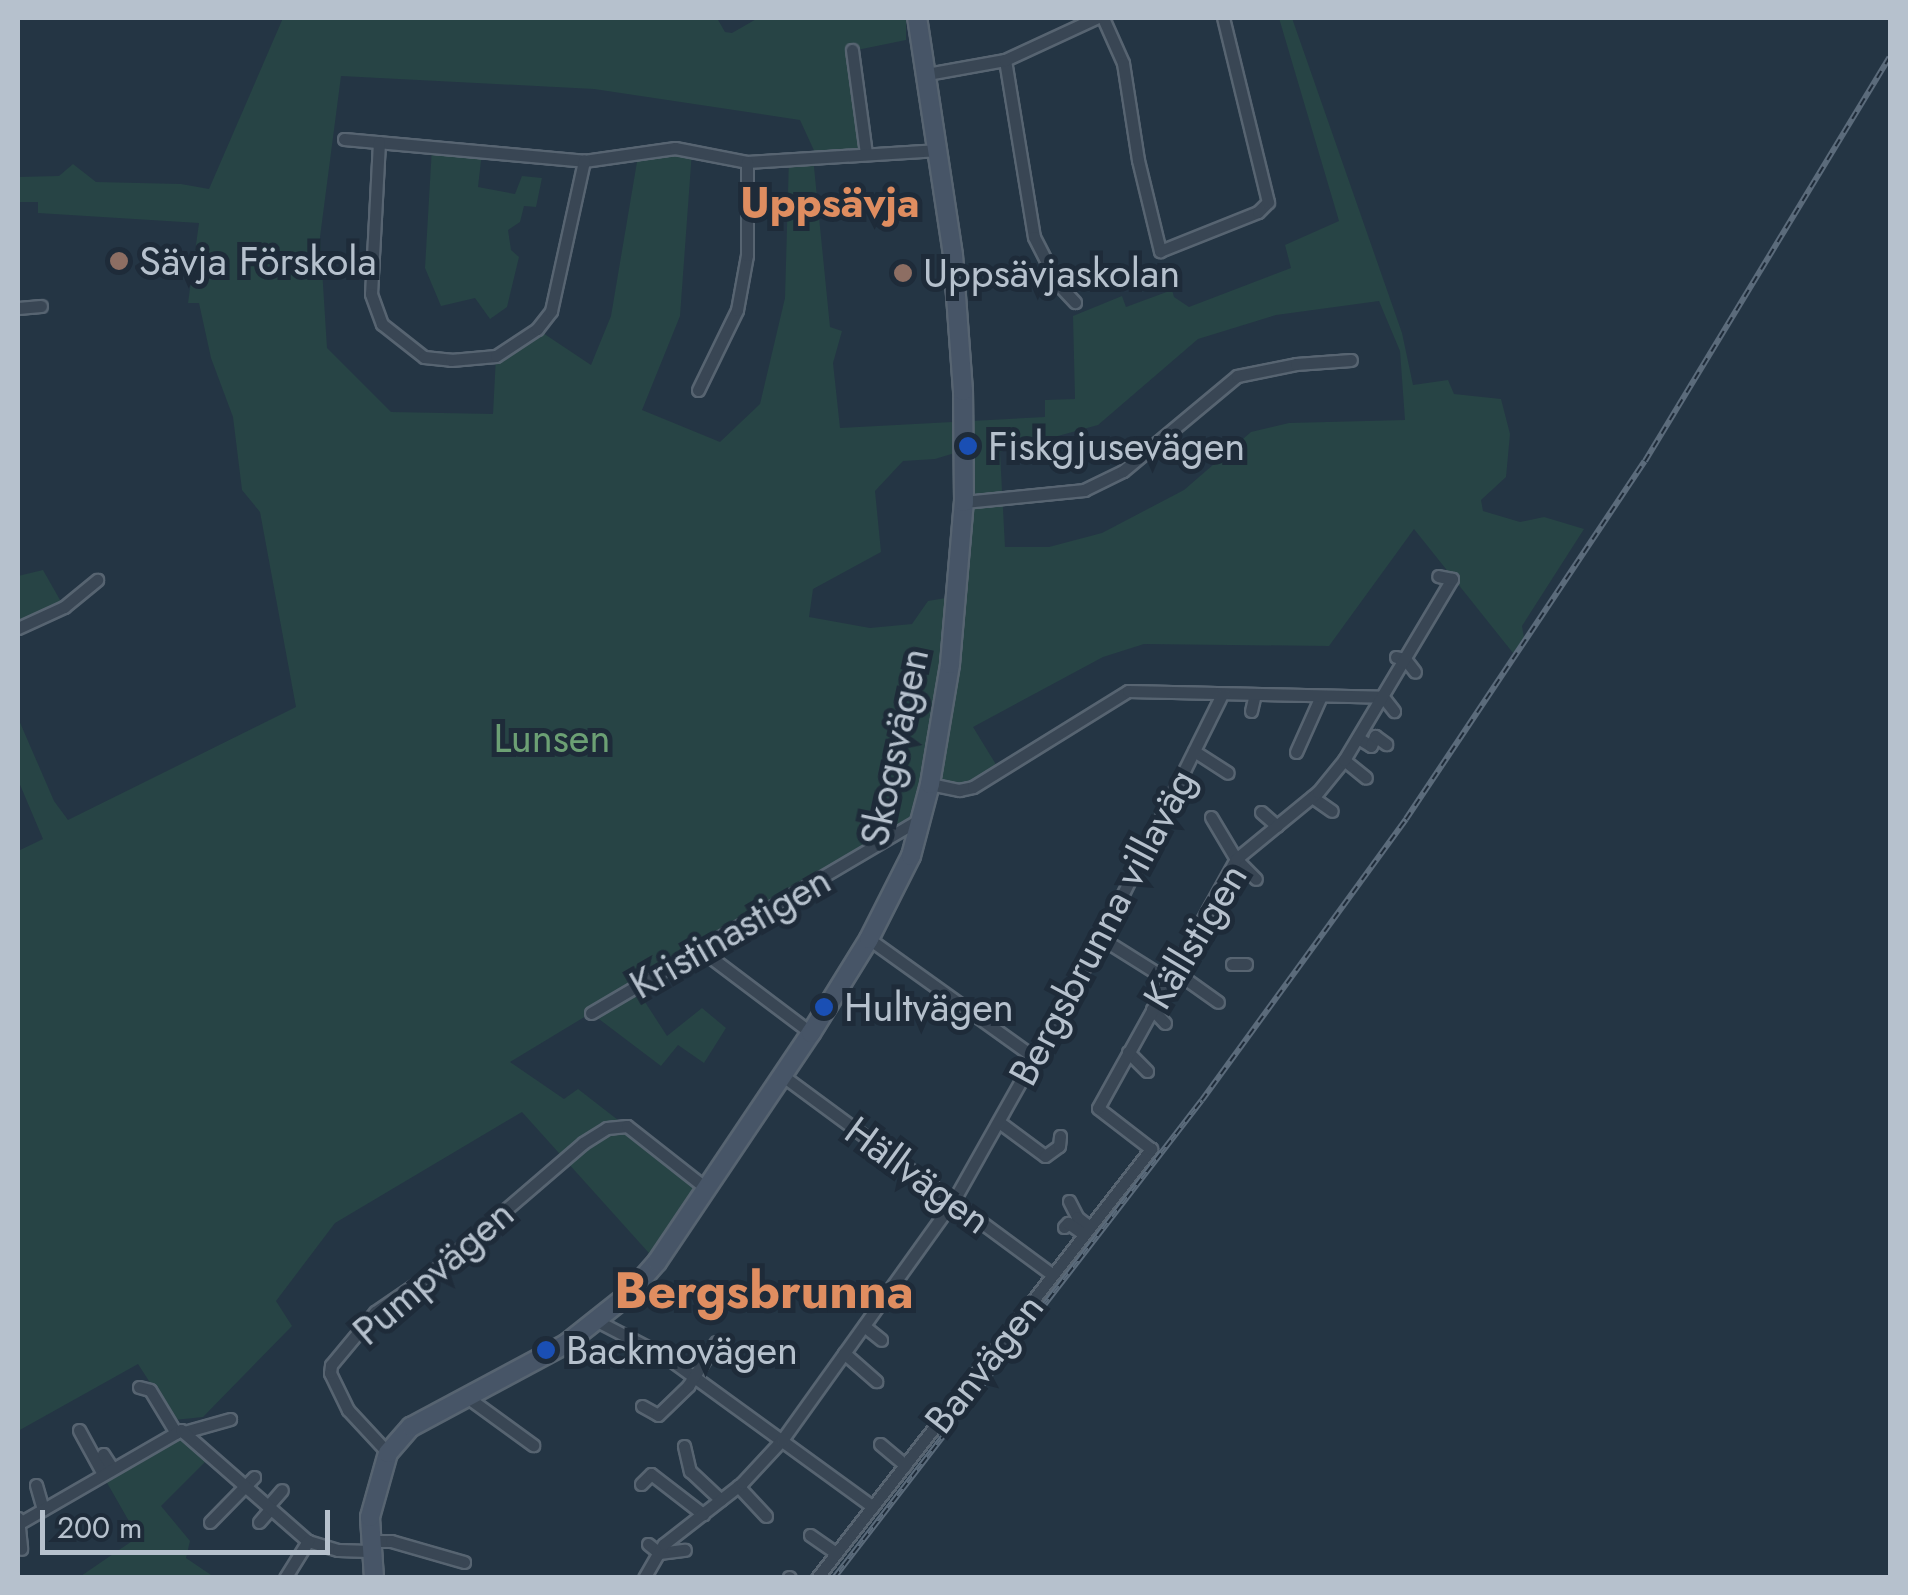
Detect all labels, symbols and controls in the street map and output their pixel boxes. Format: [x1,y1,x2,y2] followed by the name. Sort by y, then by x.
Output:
[740,178,920,228] district label: Uppsävja
[139,237,377,285] place label: Sävja Förskola
[923,249,1180,297] place label: Uppsävjaskolan
[108,250,130,272] marker: Sävja Förskola
[892,262,914,284] marker: Uppsävjaskolan
[988,422,1245,470] place label: Fiskgjusevägen
[957,435,979,457] marker: Fiskgjusevägen
[850,644,938,850] street label: Skogsvägen
[494,714,610,762] park label: Lunsen
[998,761,1206,1093] street label: Bergsbrunna villaväg
[621,855,839,1009] street label: Kristinastigen
[1133,855,1257,1017] street label: Källstigen
[844,983,1014,1031] place label: Hultvägen
[813,996,835,1018] marker: Hultvägen
[836,1106,1000,1244] street label: Hällvägen
[343,1189,523,1355] street label: Pumpvägen
[614,1261,914,1321] district label: Bergsbrunna
[915,1284,1053,1442] street label: Banvägen
[566,1326,798,1374] place label: Backmovägen
[535,1339,557,1361] marker: Backmovägen
[45,1490,335,1552] scale bar
[57,1506,142,1549] text: 200 m

